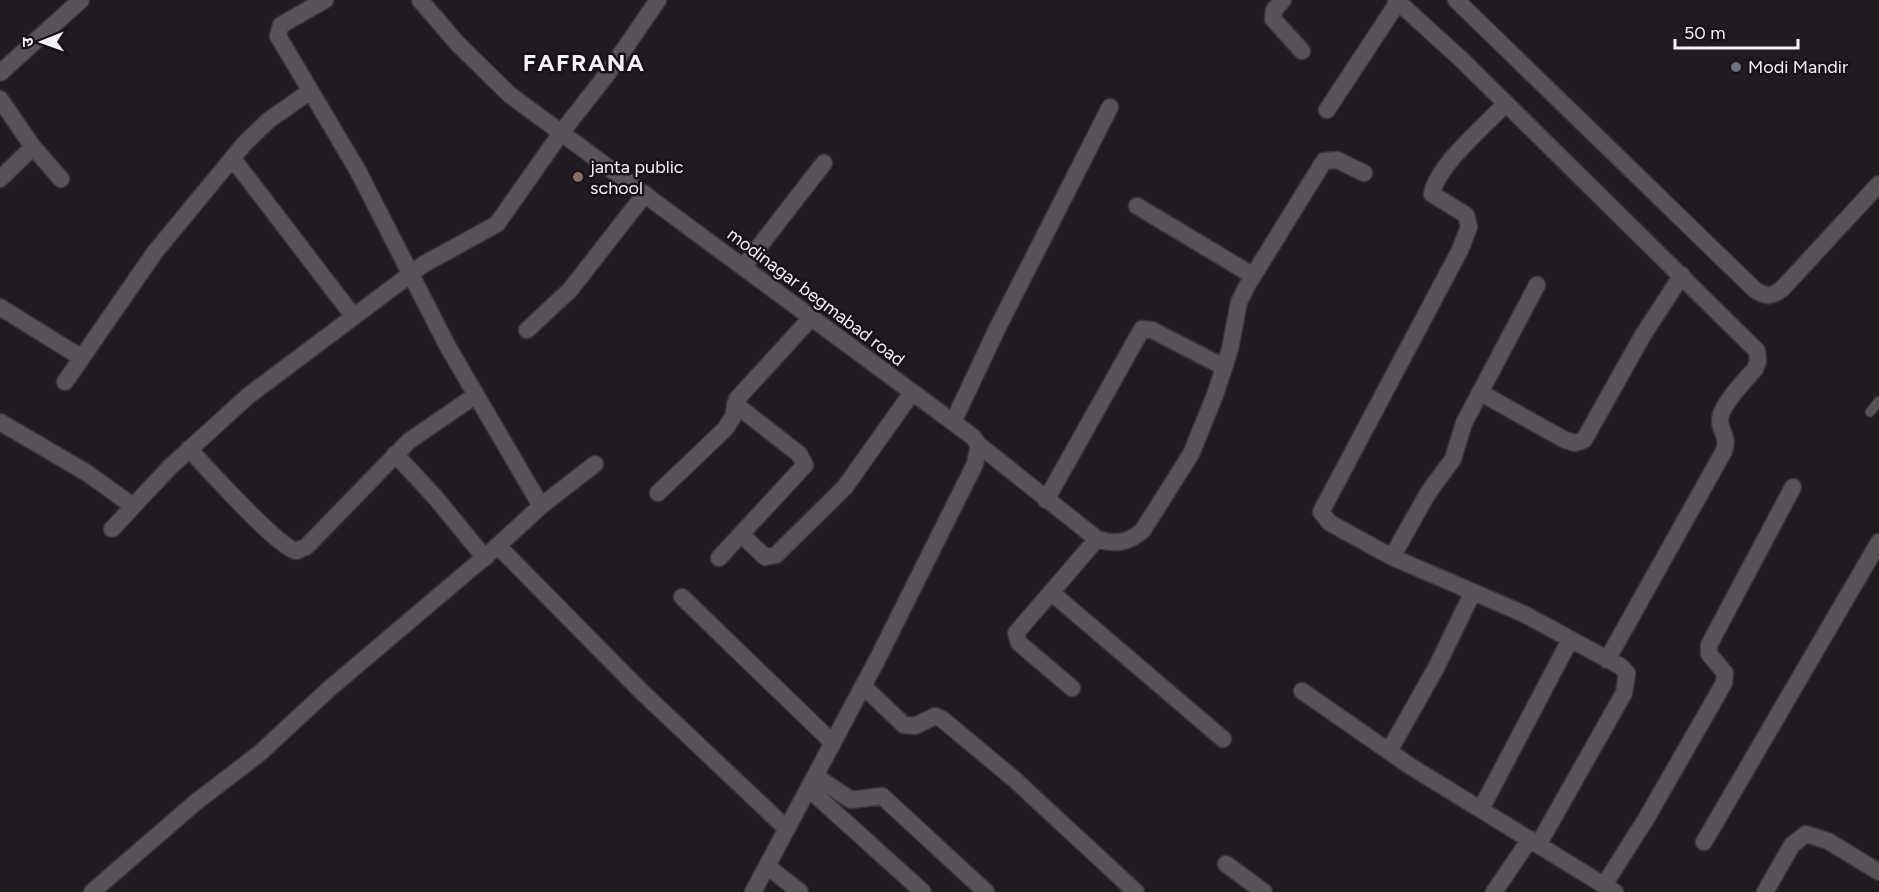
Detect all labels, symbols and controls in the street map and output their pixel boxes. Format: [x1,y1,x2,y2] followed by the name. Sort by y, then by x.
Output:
[12,12,72,72] north arrow
[1675,12,1798,50] scale bar
[1684,22,1726,44] text: 50 m
[18,37,37,47] text: उ
[523,48,645,77] district label: FAFRANA
[1748,56,1848,78] place label: Modi Mandir
[1729,60,1743,74] marker: Modi Mandir
[589,156,684,199] place label: janta public school
[571,170,585,184] marker: janta public school
[723,223,909,371] street label: modinagar begmabad road

